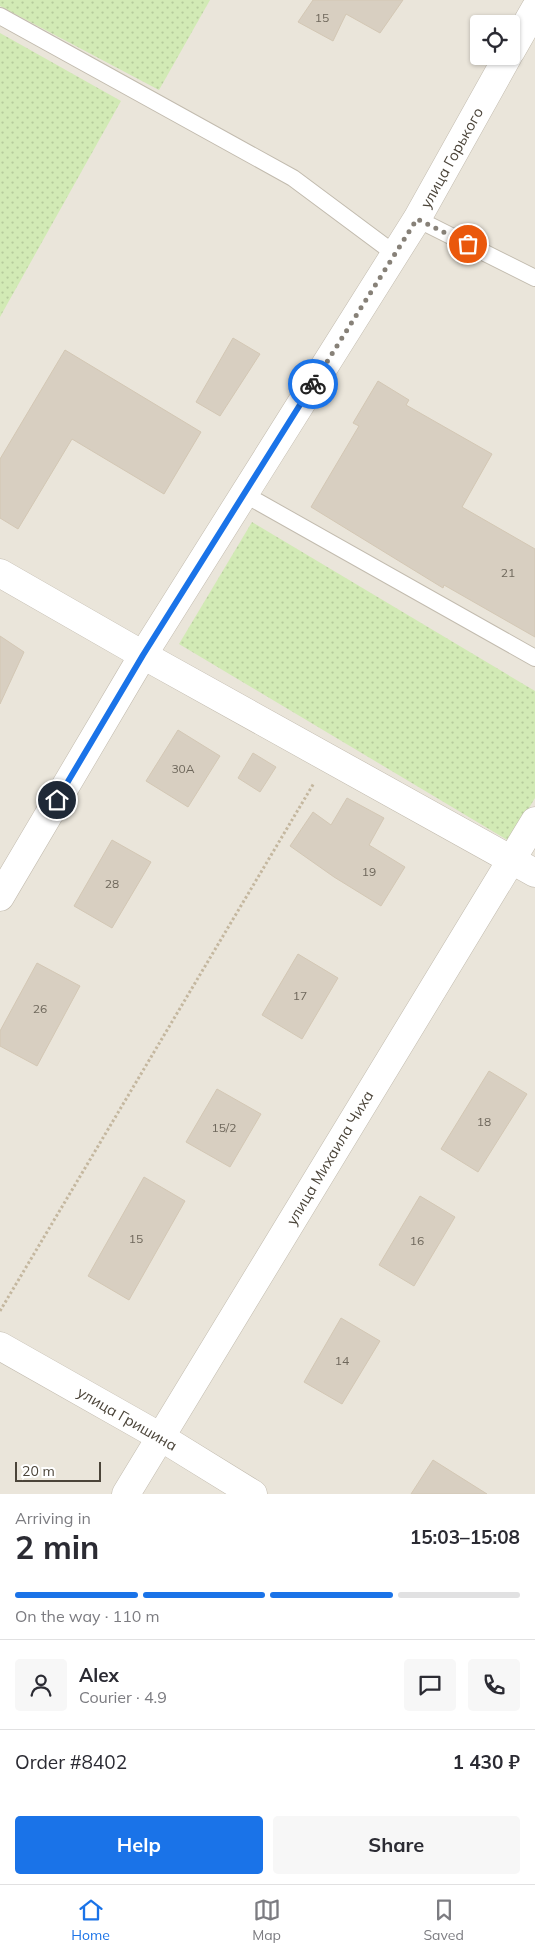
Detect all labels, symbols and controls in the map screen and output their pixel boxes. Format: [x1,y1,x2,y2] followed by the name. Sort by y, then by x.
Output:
[315,10,329,25] house number: 15
[470,15,520,65] map controls
[470,15,520,65] button: locate
[416,104,487,212] street label: улица Горького
[447,223,489,265] pin
[454,230,482,258] icon: bag
[288,359,338,409] courier
[299,370,327,398] icon: bike
[501,565,515,580] house number: 21
[171,761,195,776] house number: 30А
[36,779,78,821] pin
[43,786,71,814] icon: home
[362,864,376,879] house number: 19
[105,876,119,891] house number: 28
[293,988,307,1003] house number: 17
[33,1001,47,1016] house number: 26
[282,1087,377,1229] street label: улица Михаила Чиха
[477,1114,491,1129] house number: 18
[211,1120,237,1135] house number: 15/2
[129,1231,143,1246] house number: 15
[410,1233,424,1248] house number: 16
[335,1353,349,1368] house number: 14
[74,1382,181,1455] street label: улица Гришина
[15,1459,101,1482] scale bar
[22,1462,55,1480] text: 20 m
[15,1508,91,1528] text: Arriving in
[410,1525,520,1549] text: 15:03–15:08
[15,1527,99,1567] text: 2 min
[15,1606,160,1626] text: On the way · 110 m
[15,1659,67,1711] button: person
[404,1659,456,1711] button: chat
[468,1659,520,1711] button: phone
[79,1663,119,1687] text: Alex
[79,1687,167,1707] text: Courier · 4.9
[15,1750,127,1774] text: Order #8402
[453,1750,520,1774] text: 1 430 ₽
[15,1816,263,1874] button: Help
[273,1816,520,1874] button: Share
[71,1896,110,1944] tab: Home
[252,1896,281,1944] tab: Map
[423,1896,464,1944] tab: Saved

